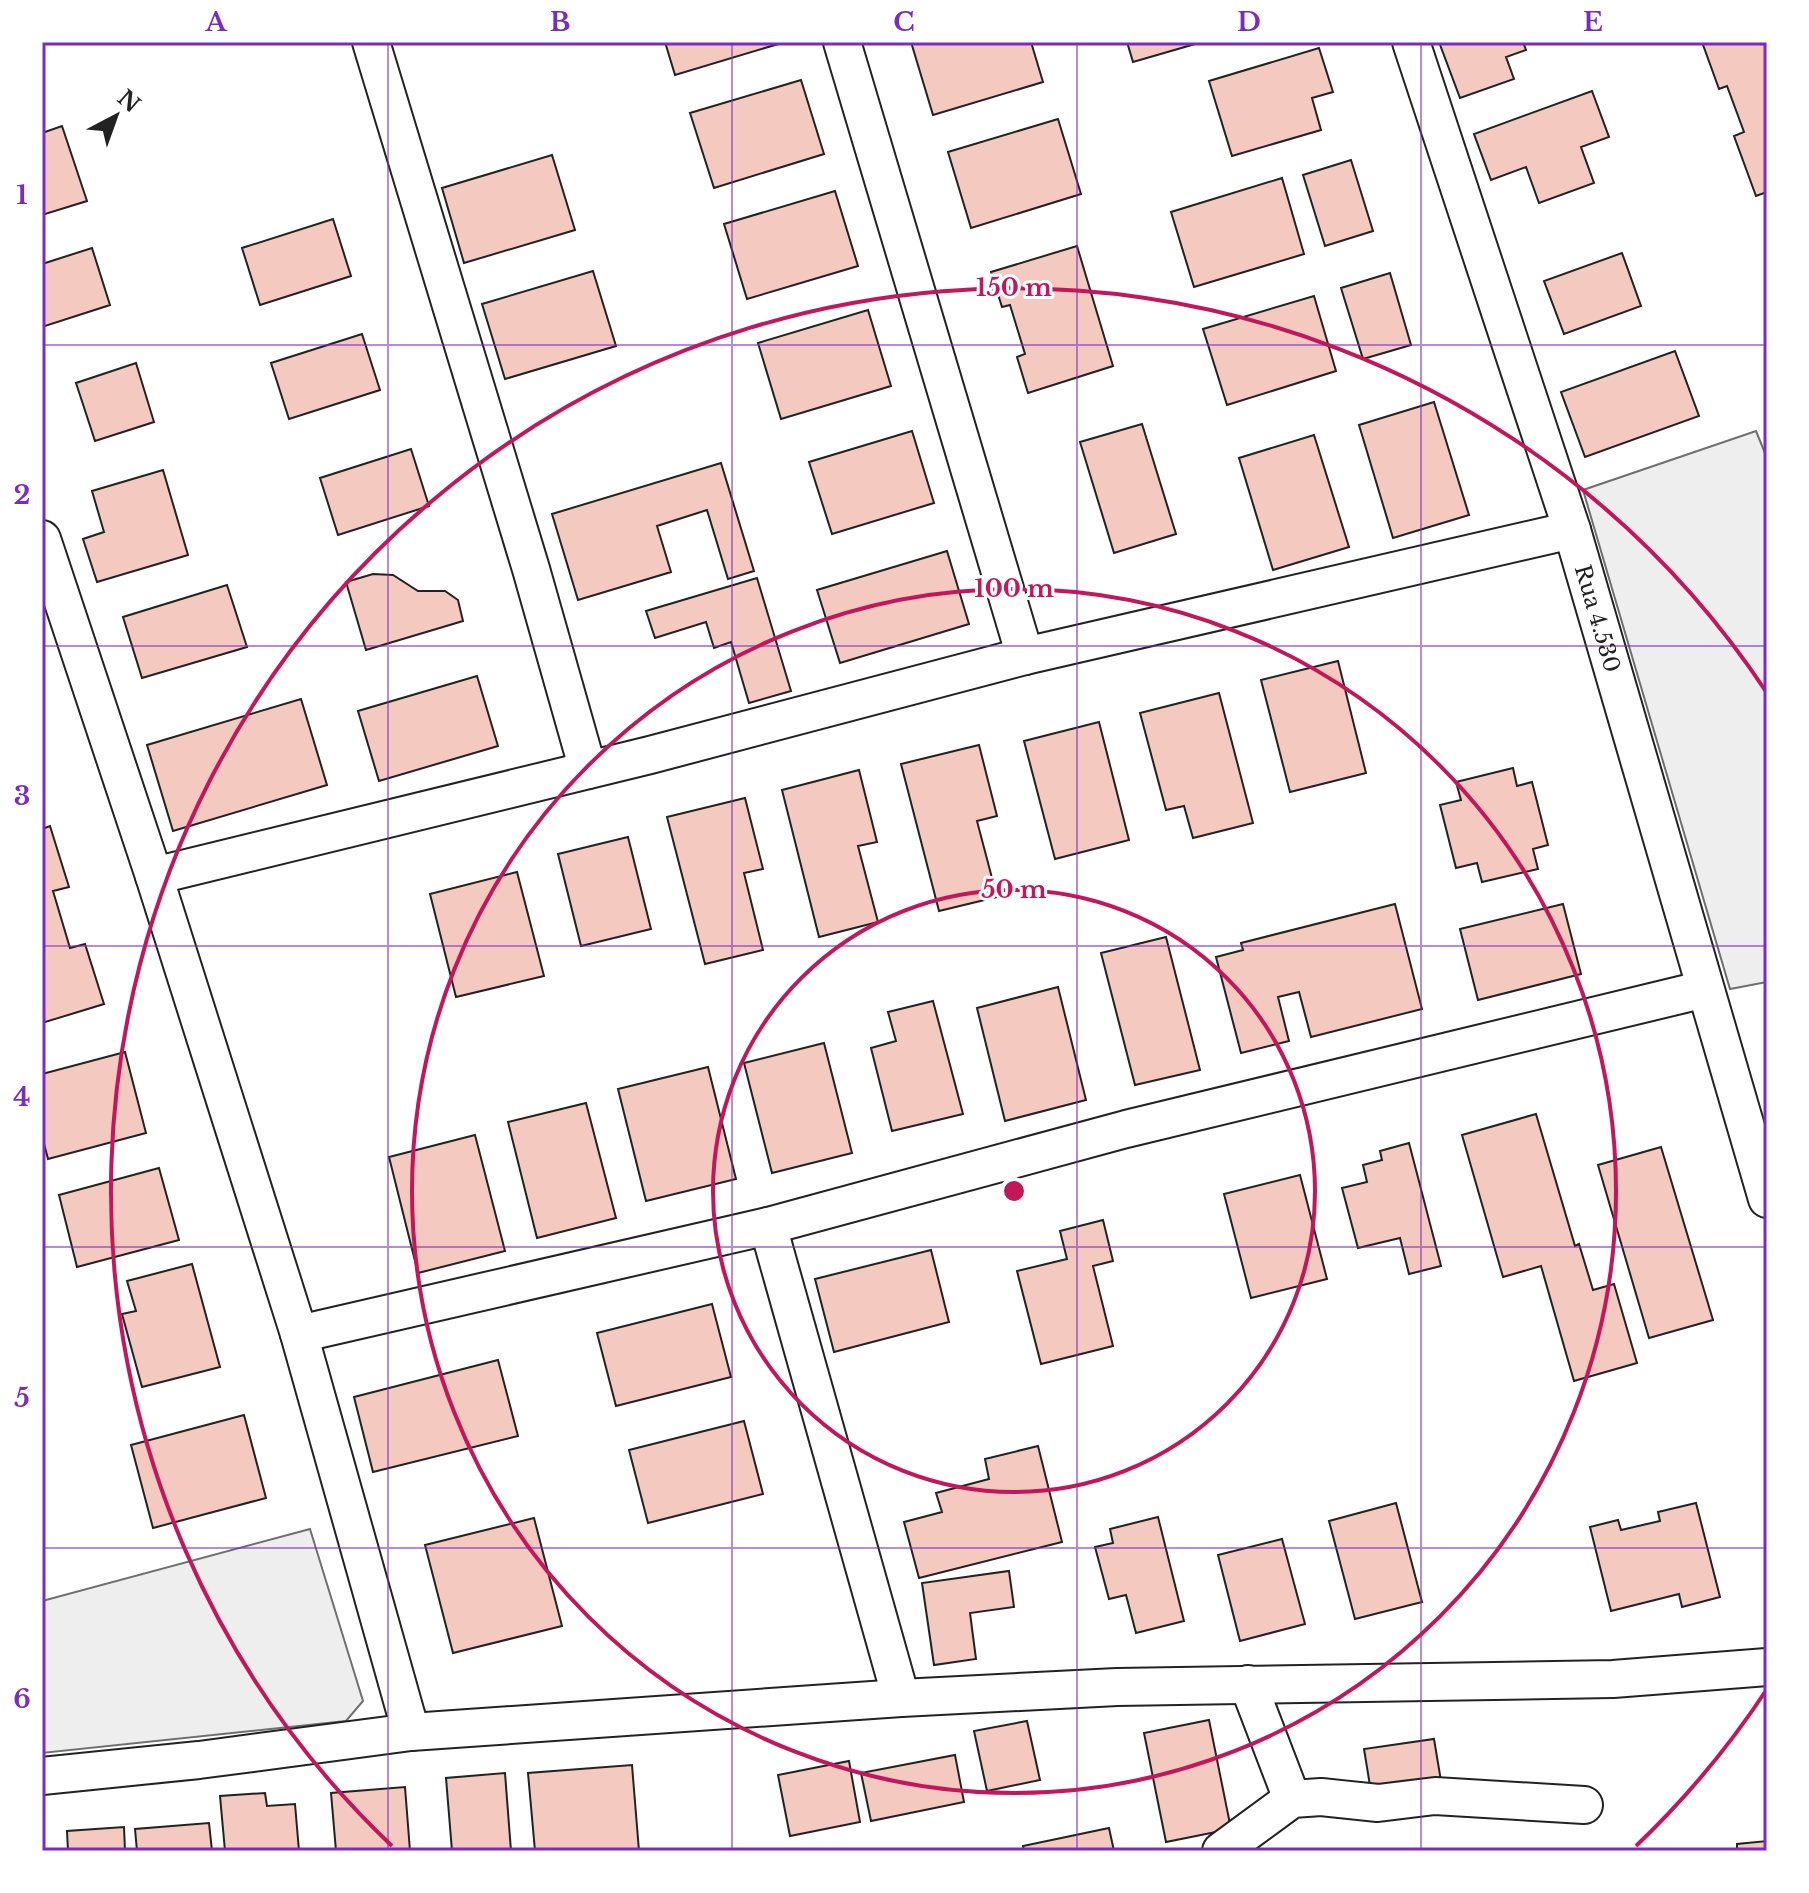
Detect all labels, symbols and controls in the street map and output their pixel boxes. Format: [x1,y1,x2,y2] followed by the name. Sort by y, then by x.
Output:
[204,6,227,38] text: A
[550,6,570,38] text: B
[893,6,915,38] text: C
[1237,6,1261,38] text: D
[1583,6,1603,38] text: E
[76,76,156,156] north arrow
[112,84,146,118] text: N
[16,179,28,211] text: 1
[976,273,1052,302] text: 150 m
[14,479,30,511] text: 2
[1569,562,1626,676] street label: Rua 4.530
[974,574,1054,603] text: 100 m
[14,780,30,812] text: 3
[981,875,1047,904] text: 50 m
[13,1081,31,1113] text: 4
[1000,1177,1028,1205] centre of rings
[14,1382,30,1414] text: 5
[13,1683,31,1715] text: 6

